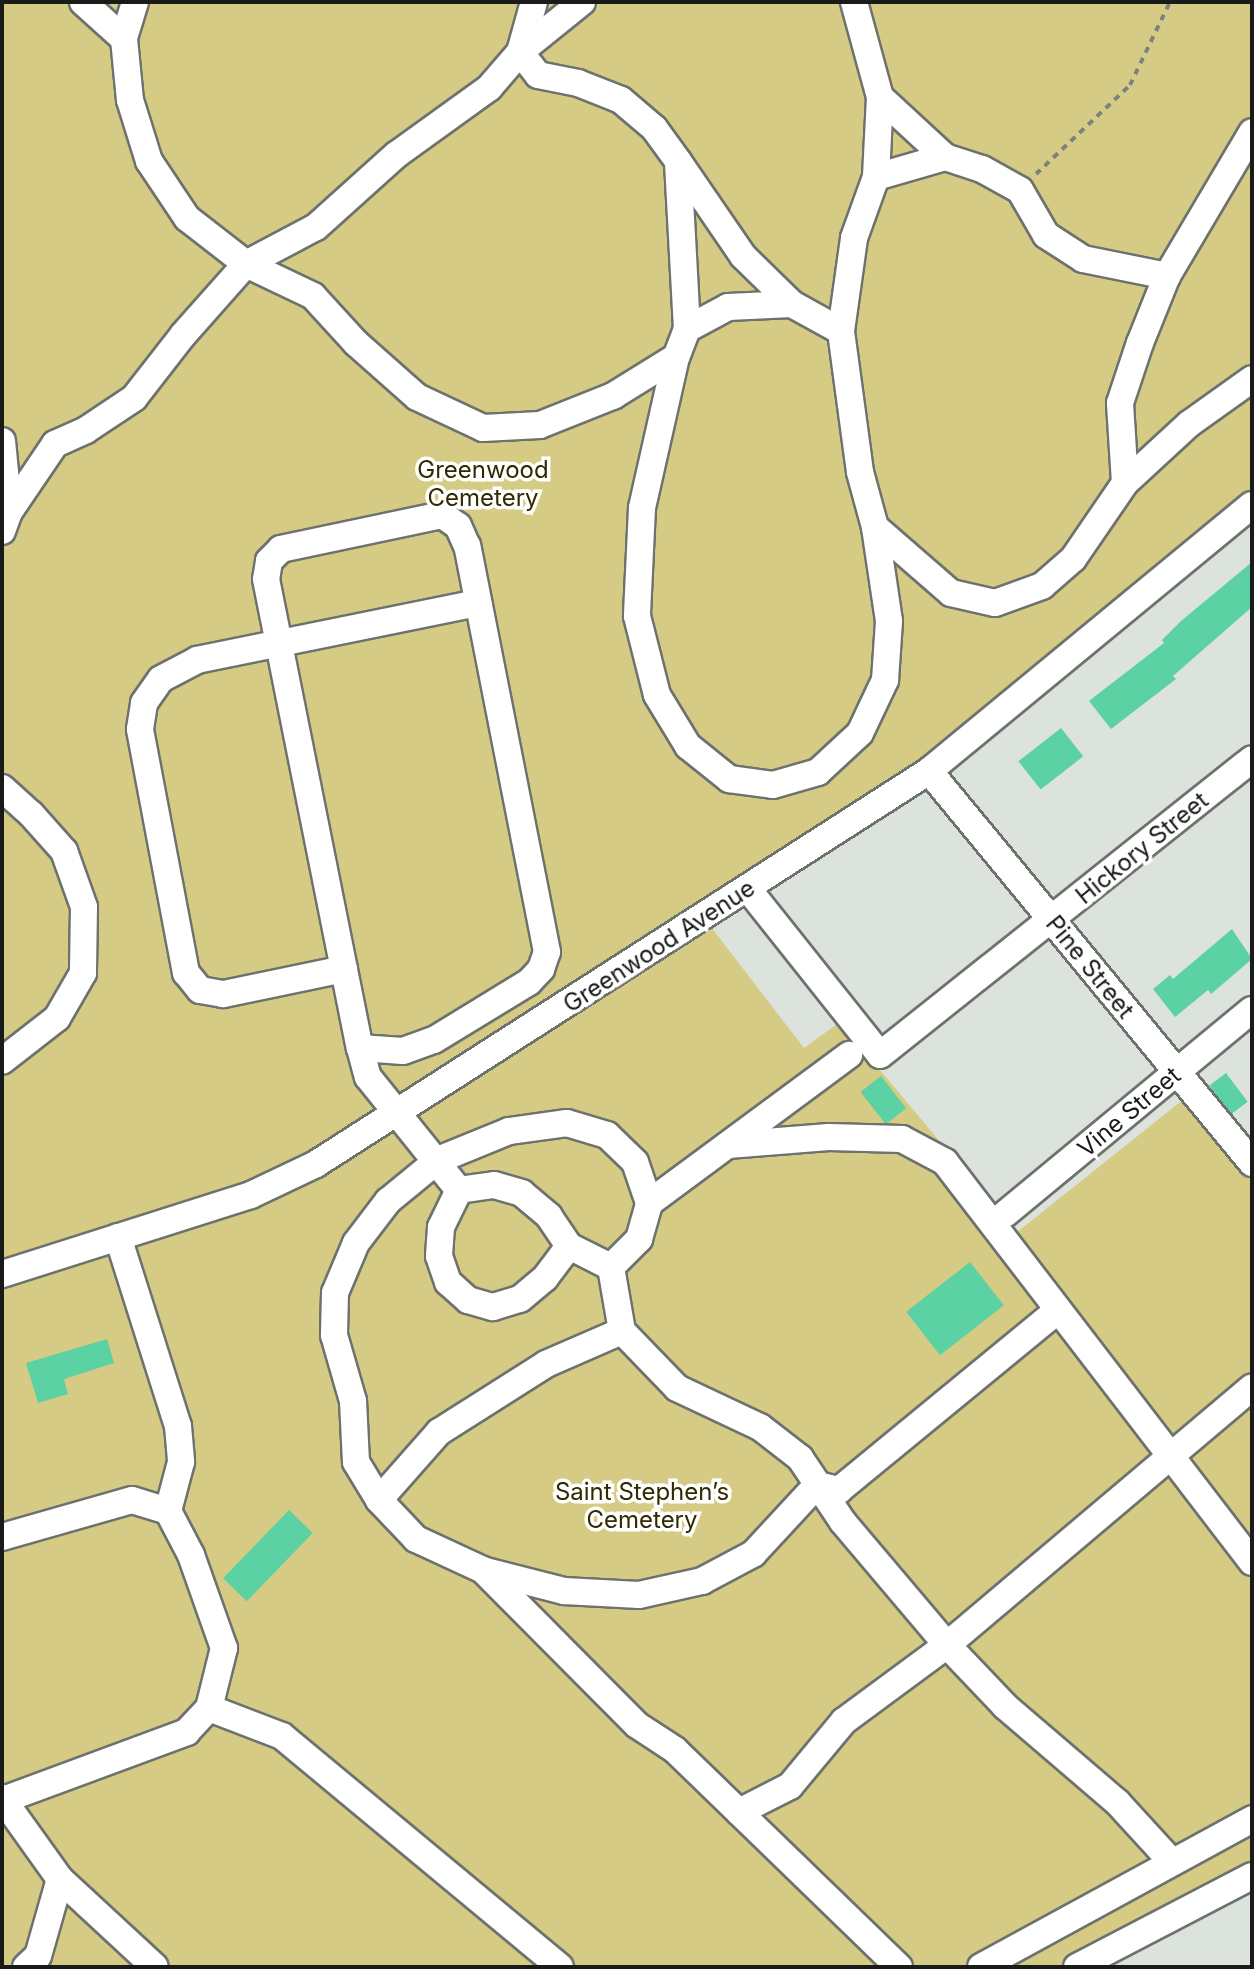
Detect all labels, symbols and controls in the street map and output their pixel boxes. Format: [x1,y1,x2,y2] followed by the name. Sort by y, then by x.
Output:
[417,456,549,512] park label: Greenwood Cemetery
[1070,786,1214,910] street label: Hickory Street
[558,873,760,1019] street label: Greenwood Avenue
[1040,910,1140,1024] street label: Pine Street
[1072,1061,1186,1163] street label: Vine Street
[555,1478,729,1534] park label: Saint Stephen’s Cemetery

